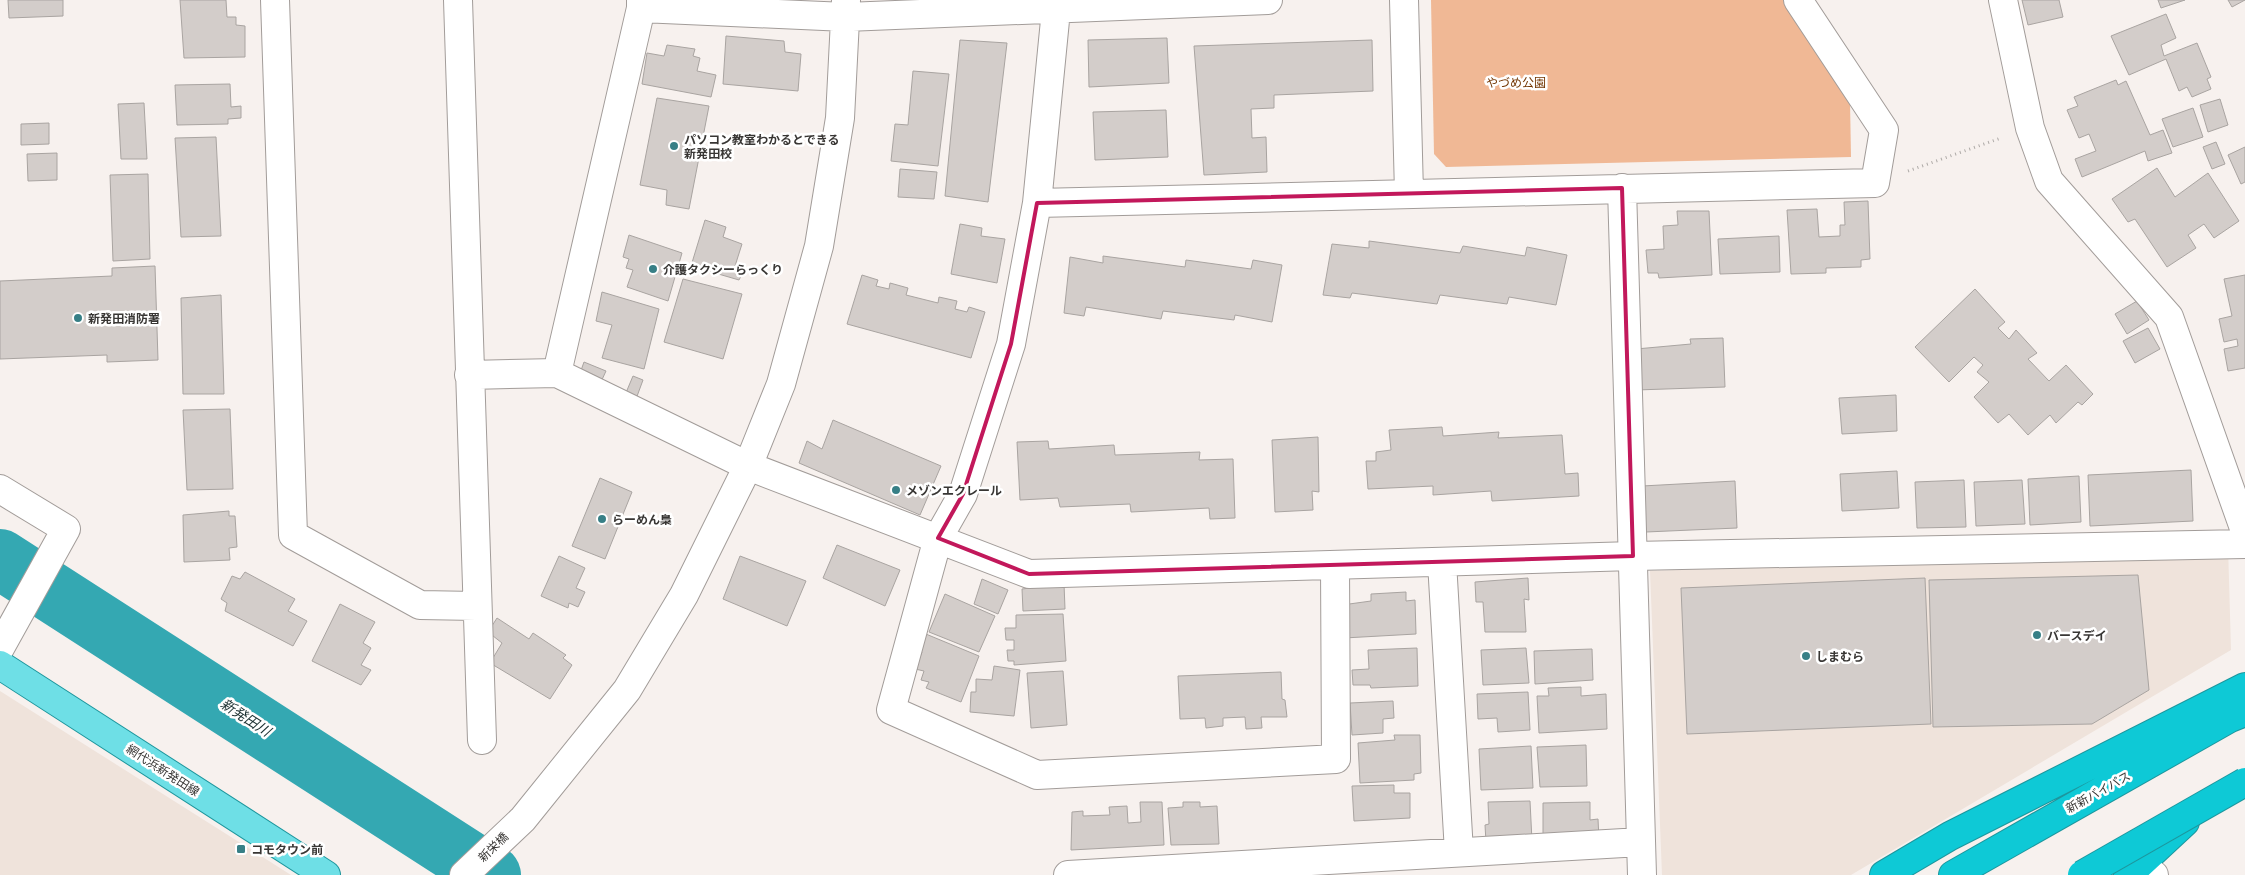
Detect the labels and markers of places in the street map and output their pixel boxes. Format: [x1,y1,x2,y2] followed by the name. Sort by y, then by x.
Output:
[684,132,839,161] place label: パソコン教室わかるとできる 新発田校
[668,140,680,152] marker: パソコン教室わかるとできる 新発田校
[663,262,783,277] place label: 介護タクシーらっくり
[647,263,659,275] marker: 介護タクシーらっくり
[88,311,160,326] place label: 新発田消防署
[72,312,84,324] marker: 新発田消防署
[906,483,1002,498] place label: メゾンエクレール
[890,484,902,496] marker: メゾンエクレール
[612,512,672,527] place label: らーめん梟
[596,513,608,525] marker: らーめん梟
[2047,628,2106,643] place label: バースデイ
[2031,629,2043,641] marker: バースデイ
[1816,649,1864,664] place label: しまむら
[1800,650,1812,662] marker: しまむら
[251,842,323,857] place label: コモタウン前
[235,843,247,855] marker: コモタウン前

